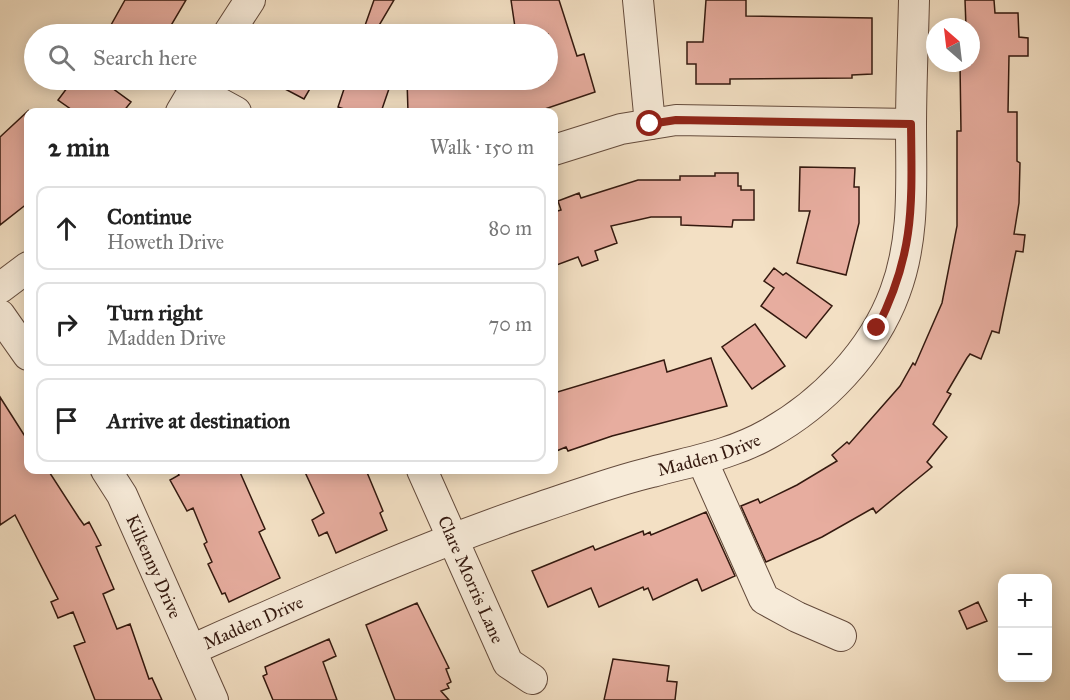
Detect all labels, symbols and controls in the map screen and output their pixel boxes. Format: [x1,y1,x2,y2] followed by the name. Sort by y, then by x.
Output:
[926,18,980,72] north arrow
[24,24,558,90] search box
[45,41,78,74] icon: search
[93,44,197,71] text: Search here
[636,110,662,136] route start
[48,131,109,163] text: 2 min
[430,135,534,159] text: Walk · 150 m
[107,203,192,230] text: Continue
[50,212,83,245] icon: ahead
[489,216,532,240] text: 80 m
[107,230,224,254] text: Howeth Drive
[107,299,203,326] text: Turn right
[50,308,83,341] icon: right
[489,312,532,336] text: 70 m
[863,314,889,340] route end
[107,326,226,350] text: Madden Drive
[50,404,83,437] icon: arrive
[107,407,290,434] text: Arrive at destination
[655,429,764,481] street label: Madden Drive
[121,511,186,622] street label: Kilkenny Drive
[433,512,509,647] street label: Clare Morris Lane
[998,574,1052,682] map controls
[998,574,1052,628] button: +
[200,591,307,654] street label: Madden Drive
[998,628,1052,682] button: −

